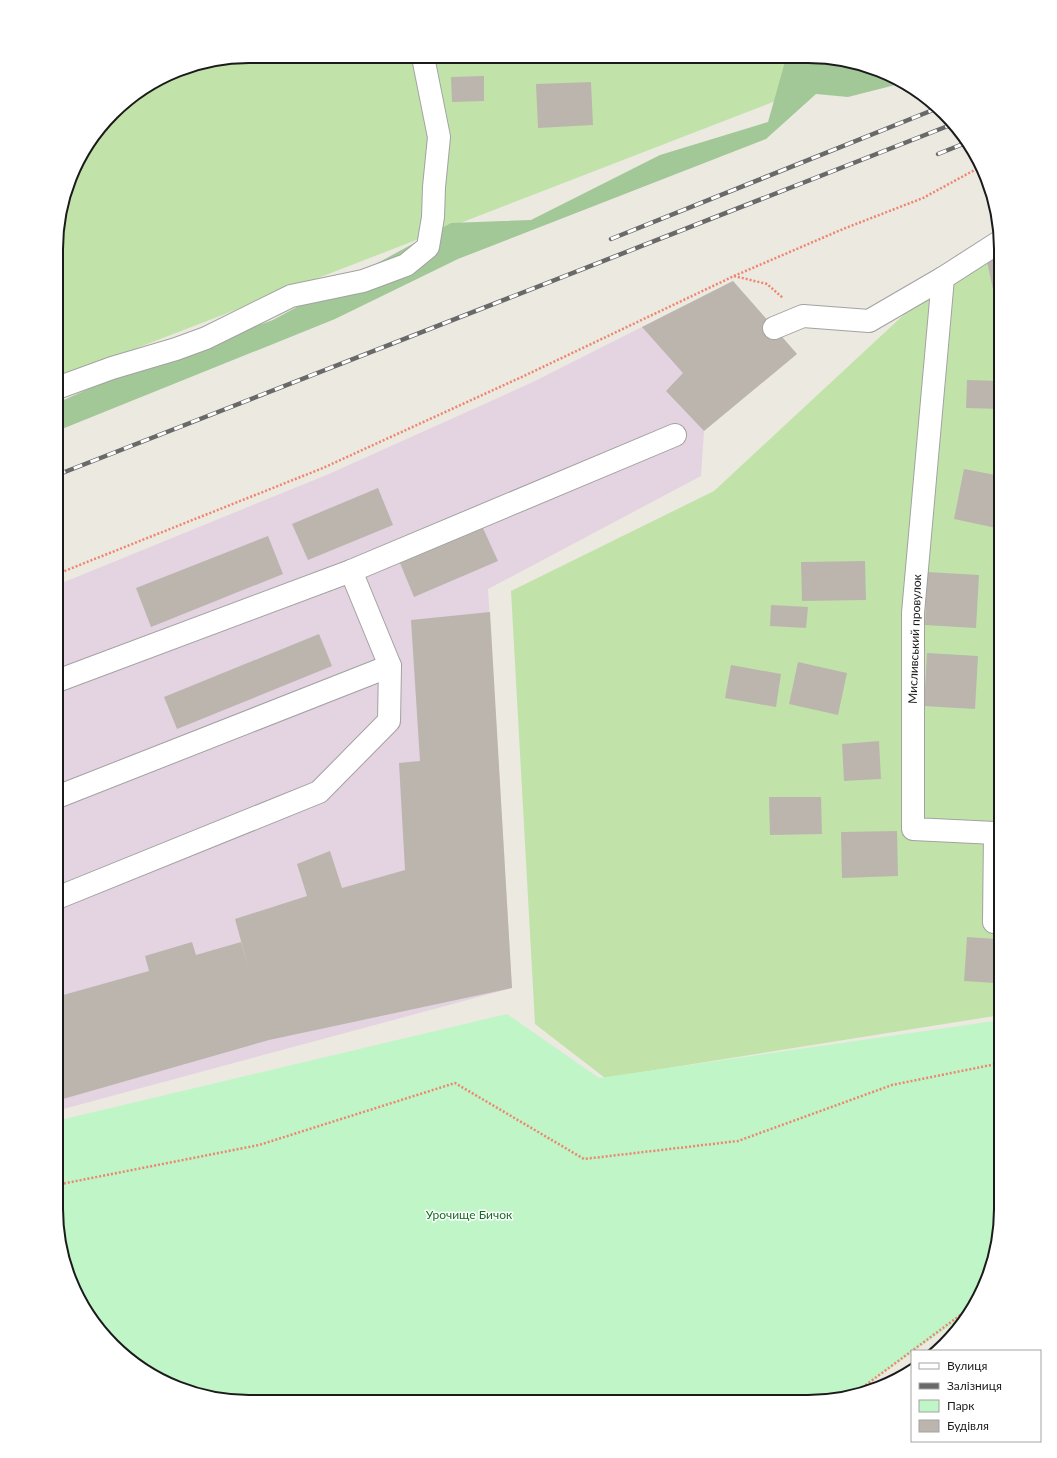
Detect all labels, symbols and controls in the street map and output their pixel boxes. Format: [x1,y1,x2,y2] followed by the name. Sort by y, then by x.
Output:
[905,573,924,704] street label: Мисливський провулок
[426,1207,513,1222] park label: Урочище Бичок
[911,1350,1041,1442] legend
[947,1358,987,1373] text: Вулиця
[947,1378,1002,1393] text: Залізниця
[947,1398,975,1413] text: Парк
[947,1418,989,1433] text: Будівля

